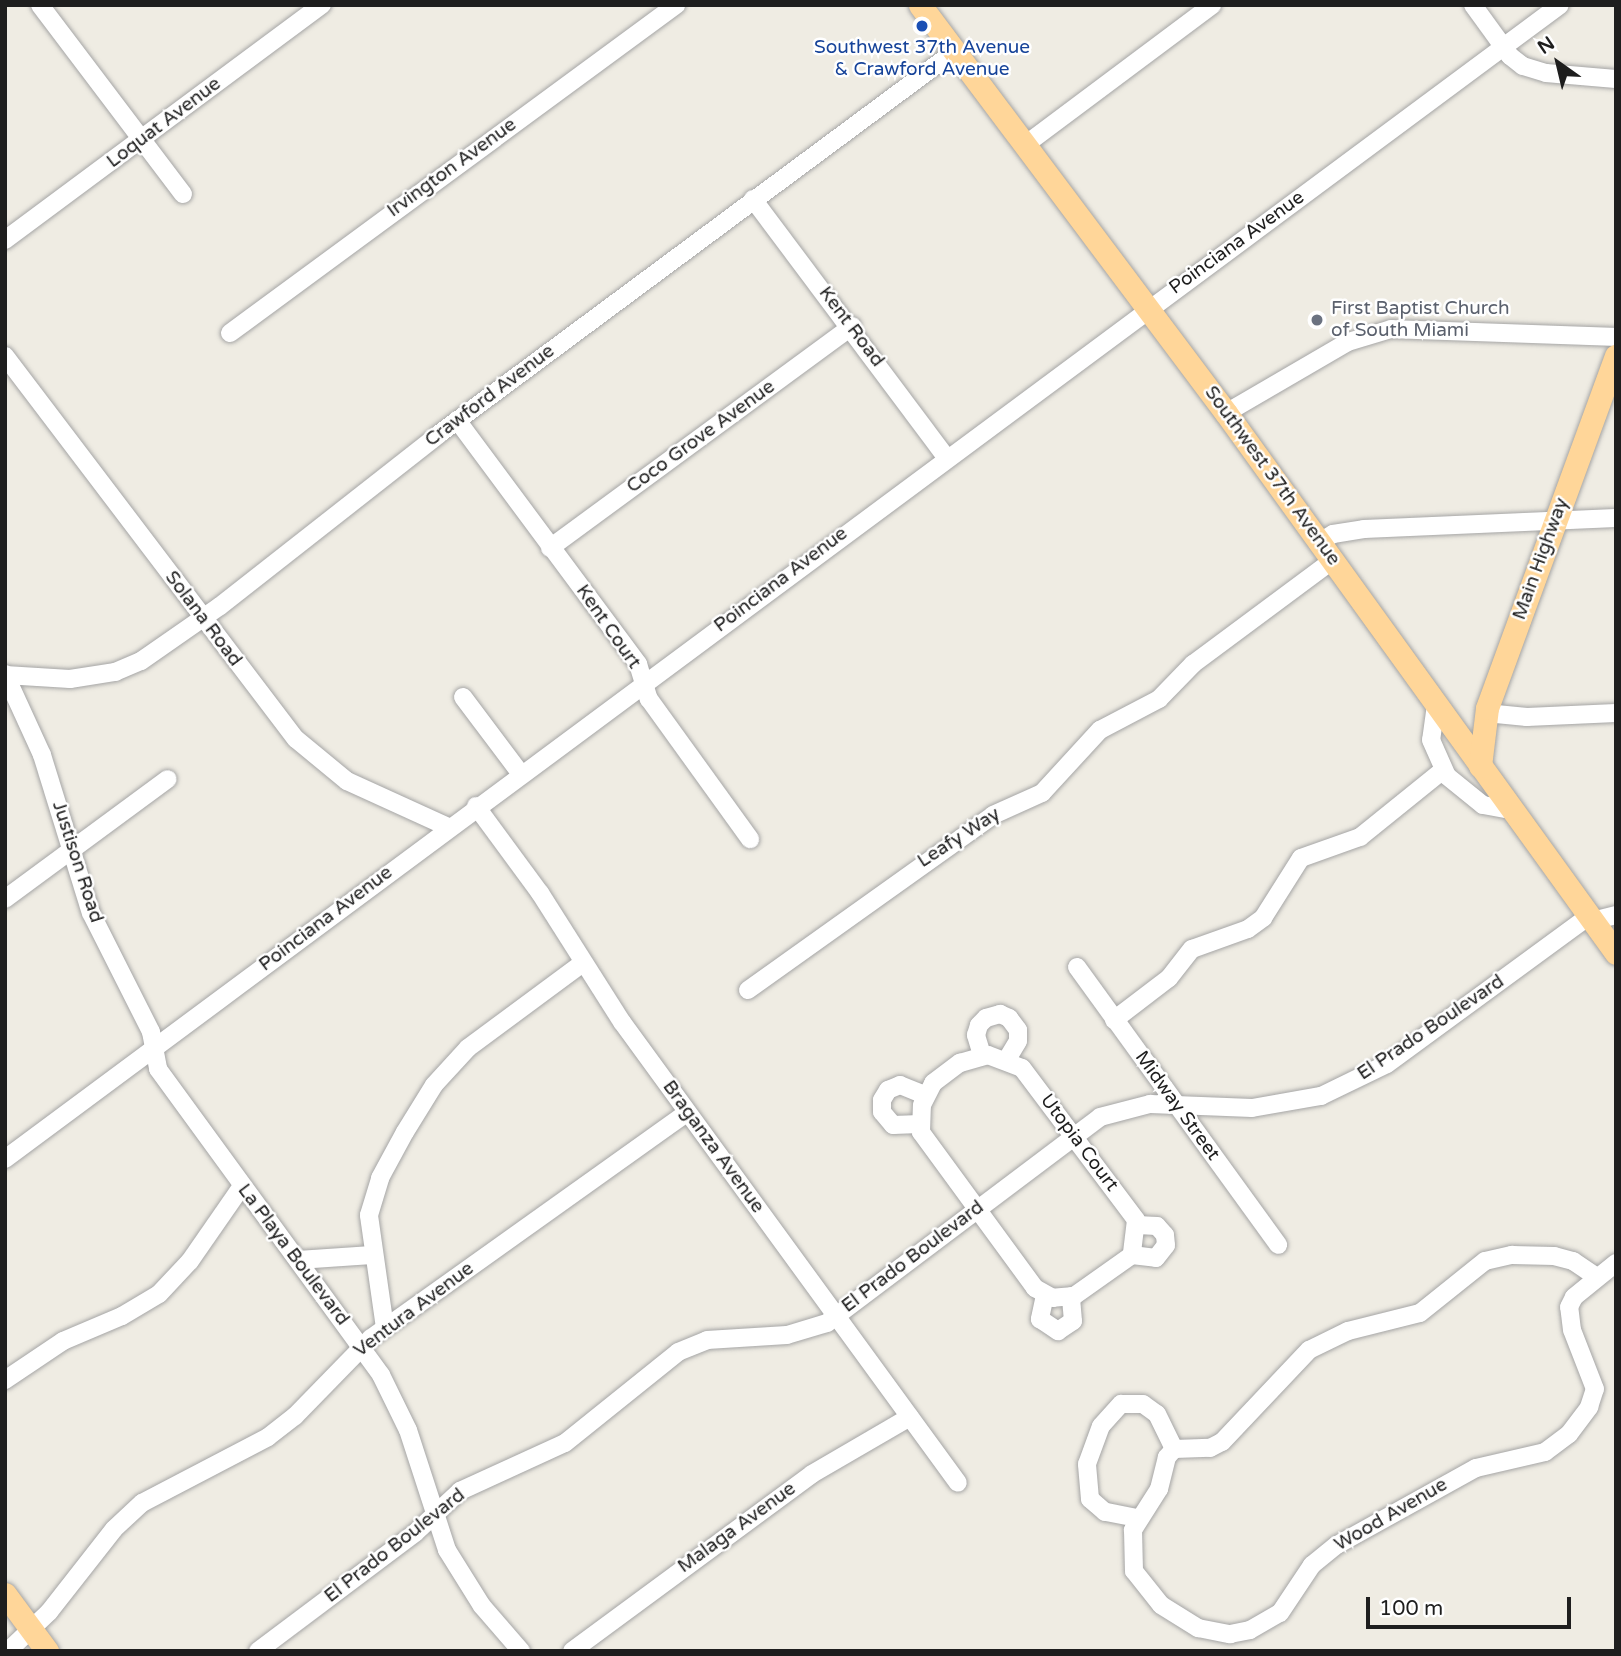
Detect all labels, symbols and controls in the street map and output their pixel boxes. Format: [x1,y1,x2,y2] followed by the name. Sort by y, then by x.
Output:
[914,18,930,34] marker: Southwest 37th Avenue & Crawford Avenue
[1523,28,1593,98] north arrow
[1534,32,1559,59] text: N
[814,37,1030,81] place label: Southwest 37th Avenue & Crawford Avenue
[103,73,225,173] street label: Loquat Avenue
[383,114,521,222] street label: Irvington Avenue
[1165,186,1309,300] street label: Poinciana Avenue
[813,282,889,372] street label: Kent Road
[1331,298,1510,342] place label: First Baptist Church of South Miami
[1309,312,1325,328] marker: First Baptist Church of South Miami
[421,340,559,452] street label: Crawford Avenue
[623,376,779,498] street label: Coco Grove Avenue
[1199,382,1345,570] street label: Southwest 37th Avenue
[1508,495,1574,623] street label: Main Highway
[710,522,852,638] street label: Poinciana Avenue
[160,567,246,671] street label: Solana Road
[571,580,645,674] street label: Kent Court
[47,798,107,926] street label: Justison Road
[914,803,1004,873] street label: Leafy Way
[255,861,397,977] street label: Poinciana Avenue
[1353,970,1509,1086] street label: El Prado Boulevard
[1130,1047,1224,1165] street label: Midway Street
[657,1076,769,1218] street label: Braganza Avenue
[1035,1090,1123,1196] street label: Utopia Court
[232,1180,354,1330] street label: La Playa Boulevard
[837,1196,989,1318] street label: El Prado Boulevard
[350,1258,478,1362] street label: Ventura Avenue
[1331,1474,1451,1556] street label: Wood Avenue
[674,1478,800,1578] street label: Malaga Avenue
[320,1484,470,1608] street label: El Prado Boulevard
[1369,1582,1574,1626] scale bar
[1379,1596,1443,1621] text: 100 m

